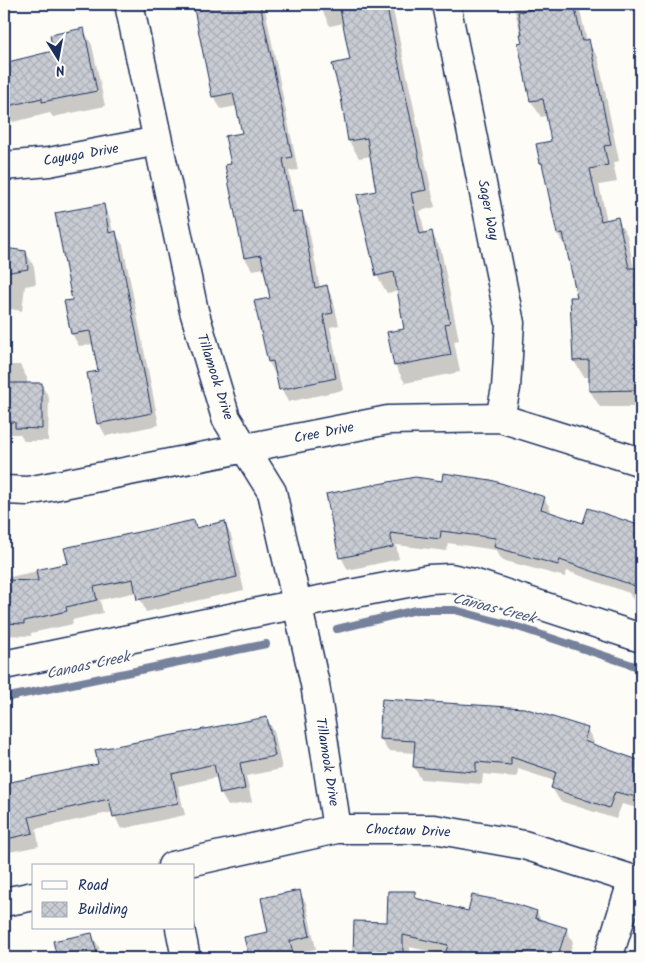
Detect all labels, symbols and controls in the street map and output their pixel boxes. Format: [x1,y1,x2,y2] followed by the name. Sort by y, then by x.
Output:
[32,32,82,82] north arrow
[54,58,67,81] text: N
[42,137,121,172] street label: Cayuga Drive
[471,178,505,243] street label: Sager Way
[191,331,239,424] street label: Tillamook Drive
[292,416,356,450] street label: Cree Drive
[450,587,540,631] water label: Canoas Creek
[44,645,134,687] water label: Canoas Creek
[309,716,345,809] street label: Tillamook Drive
[365,819,451,843] street label: Choctaw Drive
[32,864,195,930] legend
[78,874,109,898] text: Road
[78,898,128,922] text: Building

